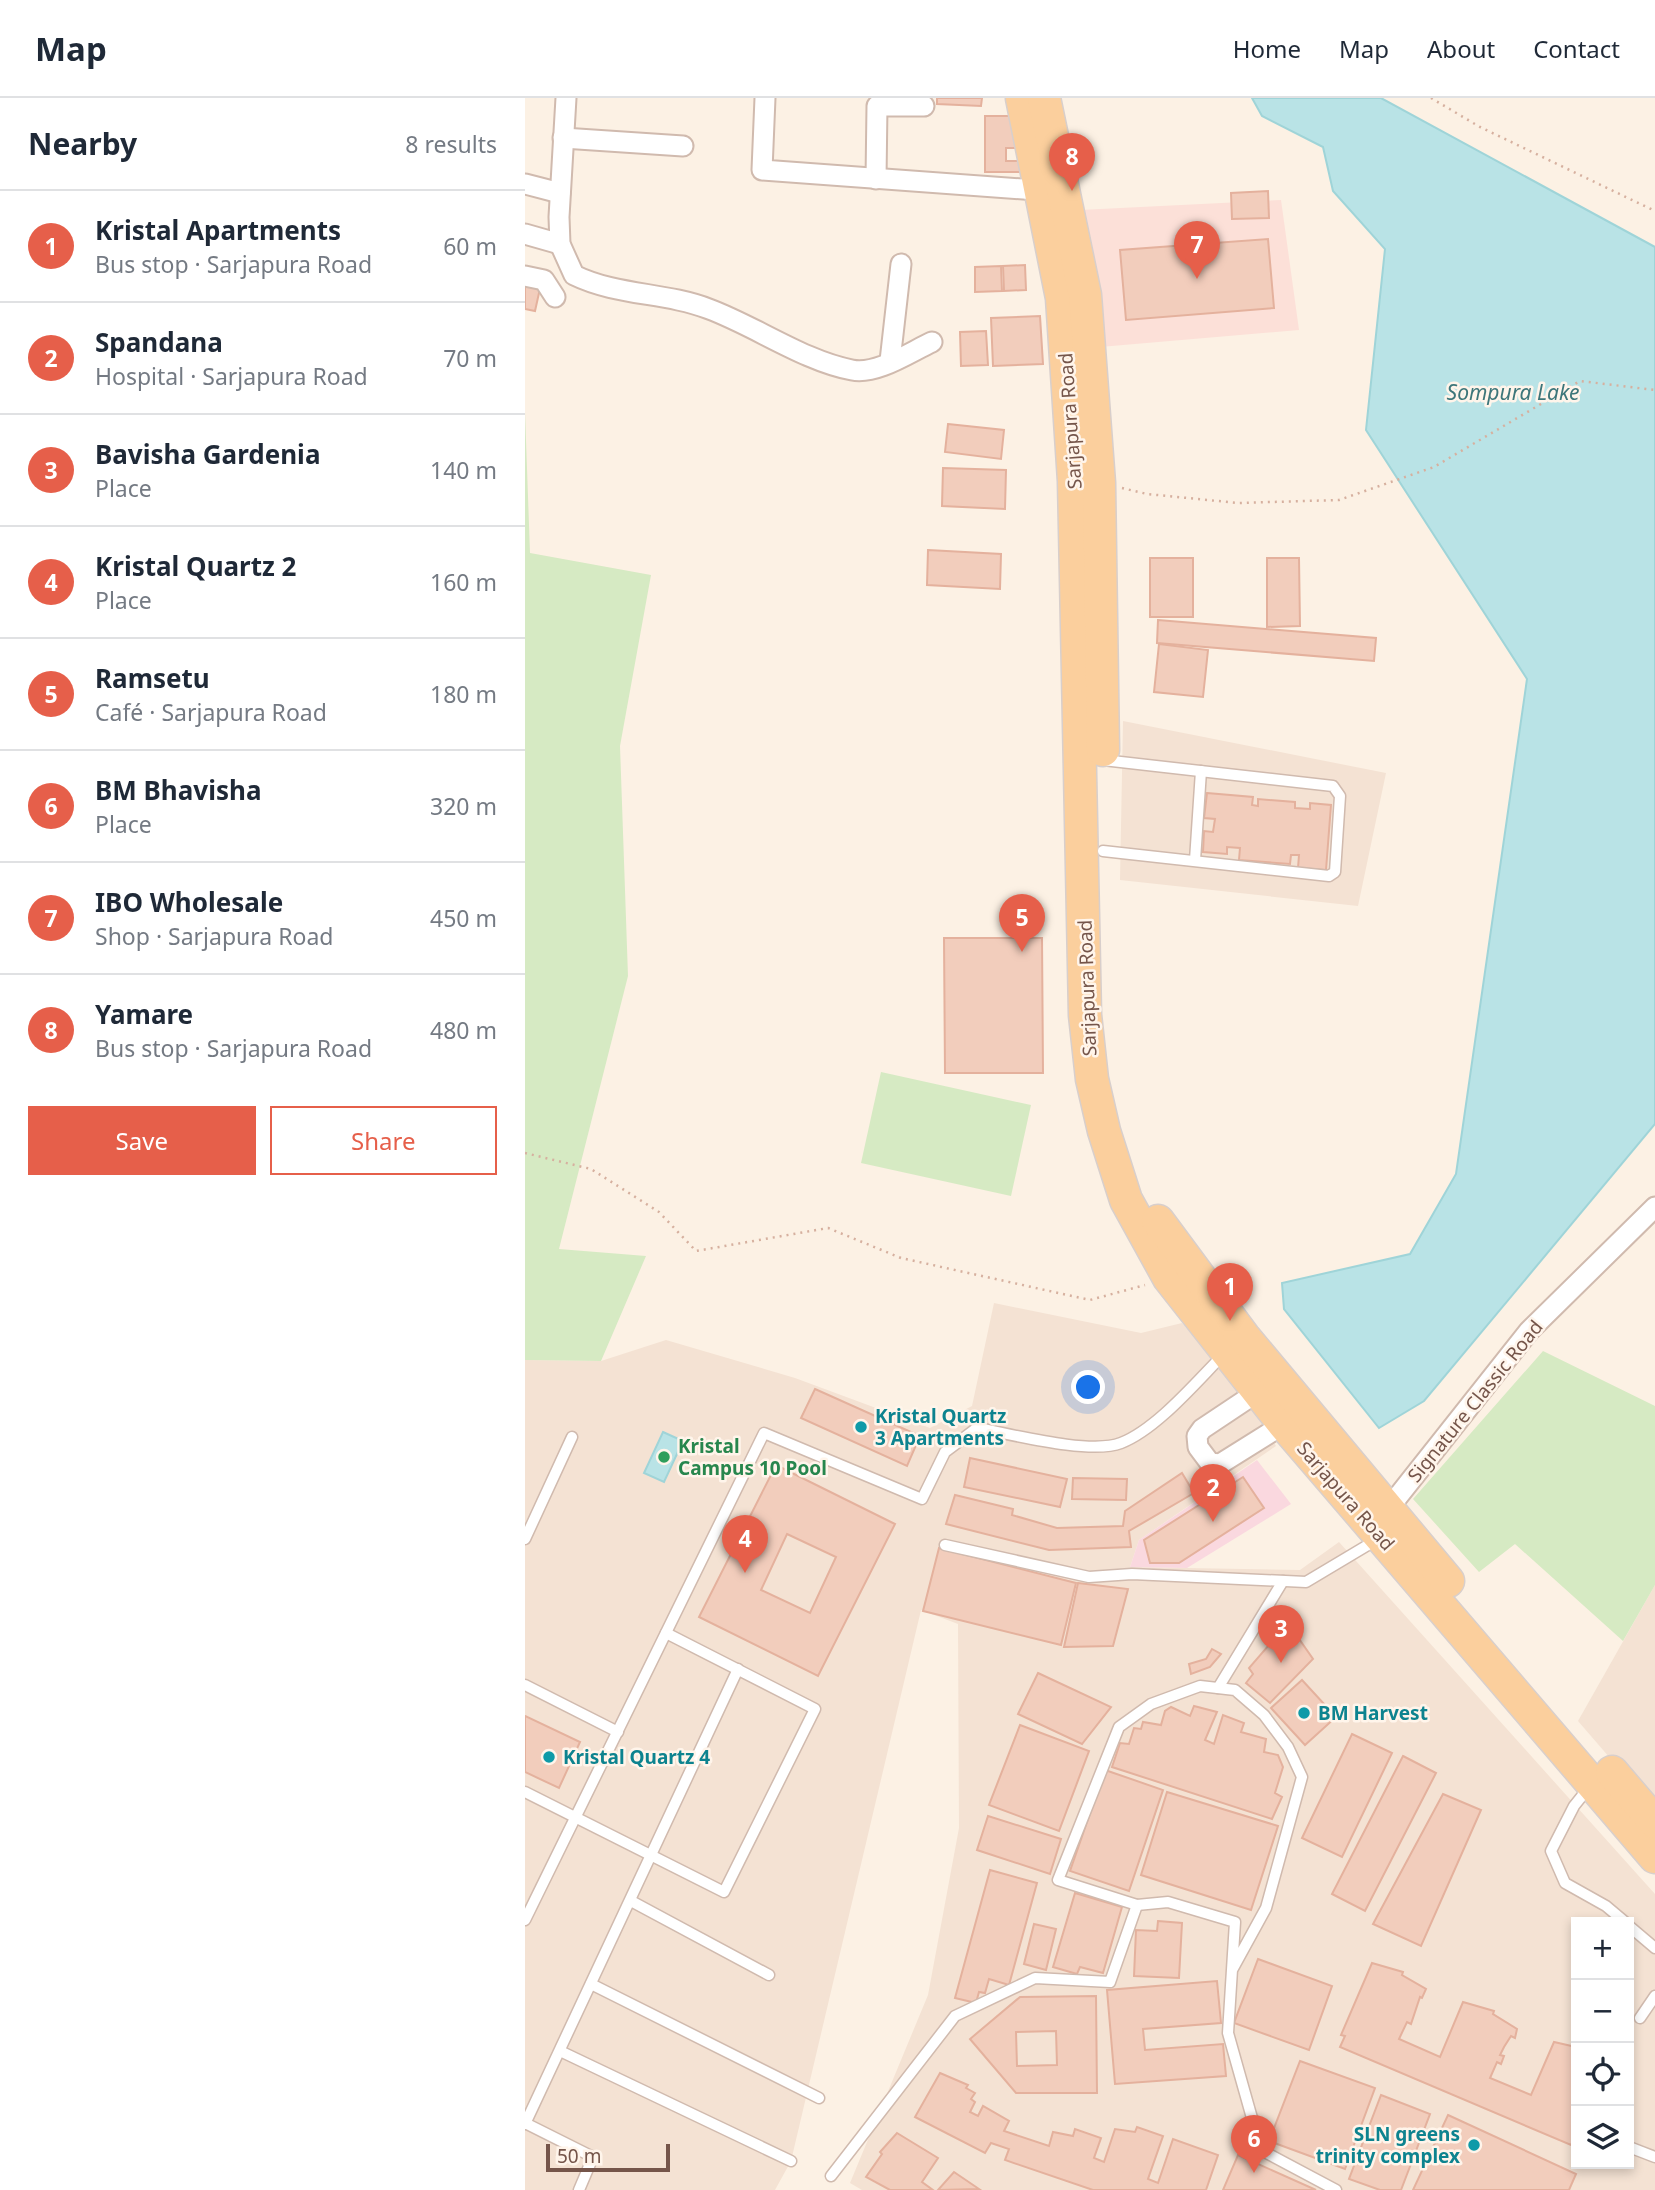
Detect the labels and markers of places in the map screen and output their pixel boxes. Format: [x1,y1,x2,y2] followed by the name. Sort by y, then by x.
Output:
[1049,133,1095,191] pin: 8
[1174,221,1220,279] pin: 7
[999,894,1045,952] pin: 5
[1207,1263,1253,1321] pin: 1
[875,1403,1006,1451] place label: Kristal Quartz 3 Apartments
[853,1419,869,1435] marker: Kristal Quartz 3 Apartments
[678,1433,827,1481] place label: Kristal Campus 10 Pool
[656,1449,672,1465] marker: Kristal Campus 10 Pool
[1190,1464,1236,1522] pin: 2
[722,1515,768,1573] pin: 4
[1258,1605,1304,1663] pin: 3
[1318,1700,1428,1726] place label: BM Harvest
[1296,1705,1312,1721] marker: BM Harvest
[563,1744,710,1770] place label: Kristal Quartz 4
[541,1749,557,1765] marker: Kristal Quartz 4
[1231,2115,1277,2173] pin: 6
[1316,2121,1460,2169] place label: SLN greens trinity complex
[1466,2137,1482,2153] marker: SLN greens trinity complex

